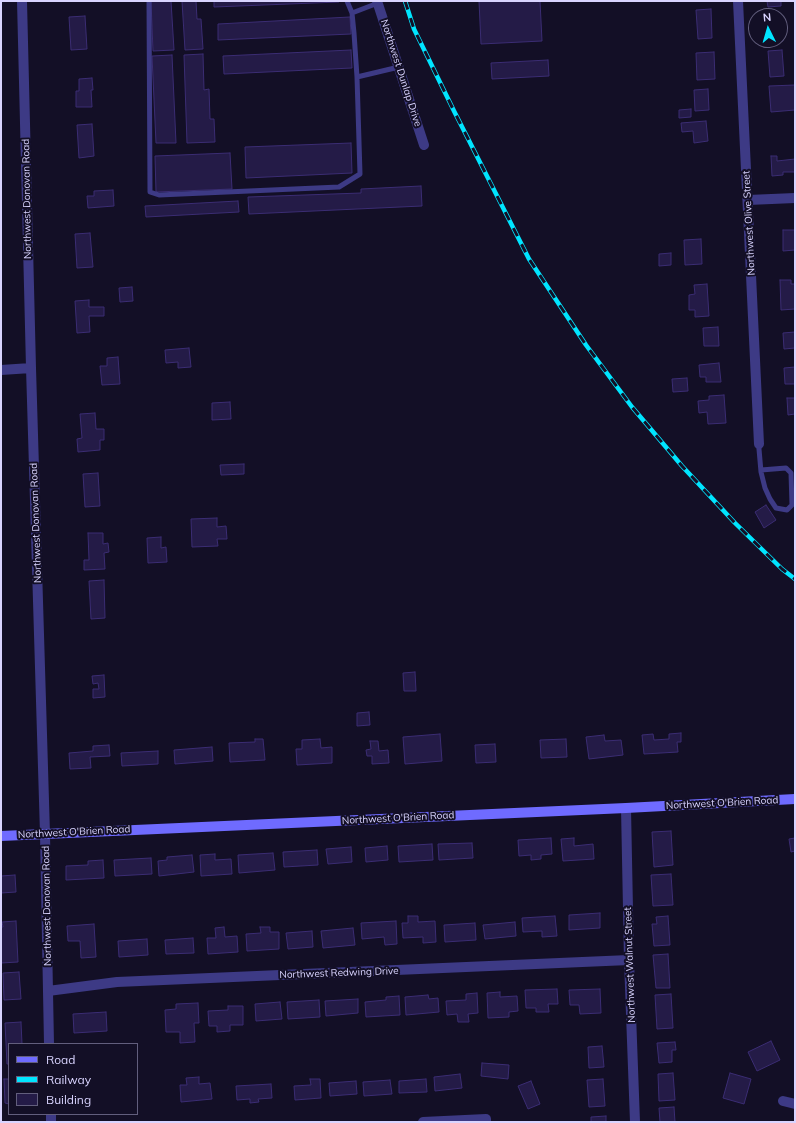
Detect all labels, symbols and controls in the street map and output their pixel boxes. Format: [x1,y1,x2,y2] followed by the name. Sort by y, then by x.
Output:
[748,8,788,48] north arrow
[762,10,772,24] text: N
[378,18,424,128] street label: Northwest Dunlap Drive
[20,139,34,259] street label: Northwest Donovan Road
[740,170,758,276] street label: Northwest Olive Street
[28,463,44,583] street label: Northwest Donovan Road
[665,794,779,812] street label: Northwest O'Brien Road
[341,809,455,827] street label: Northwest O'Brien Road
[17,823,131,841] street label: Northwest O'Brien Road
[40,846,54,966] street label: Northwest Donovan Road
[622,907,638,1023] street label: Northwest Walnut Street
[279,965,399,981] street label: Northwest Redwing Drive
[8,1043,138,1115] legend
[46,1052,75,1067] text: Road
[46,1072,91,1087] text: Railway
[46,1092,91,1107] text: Building

